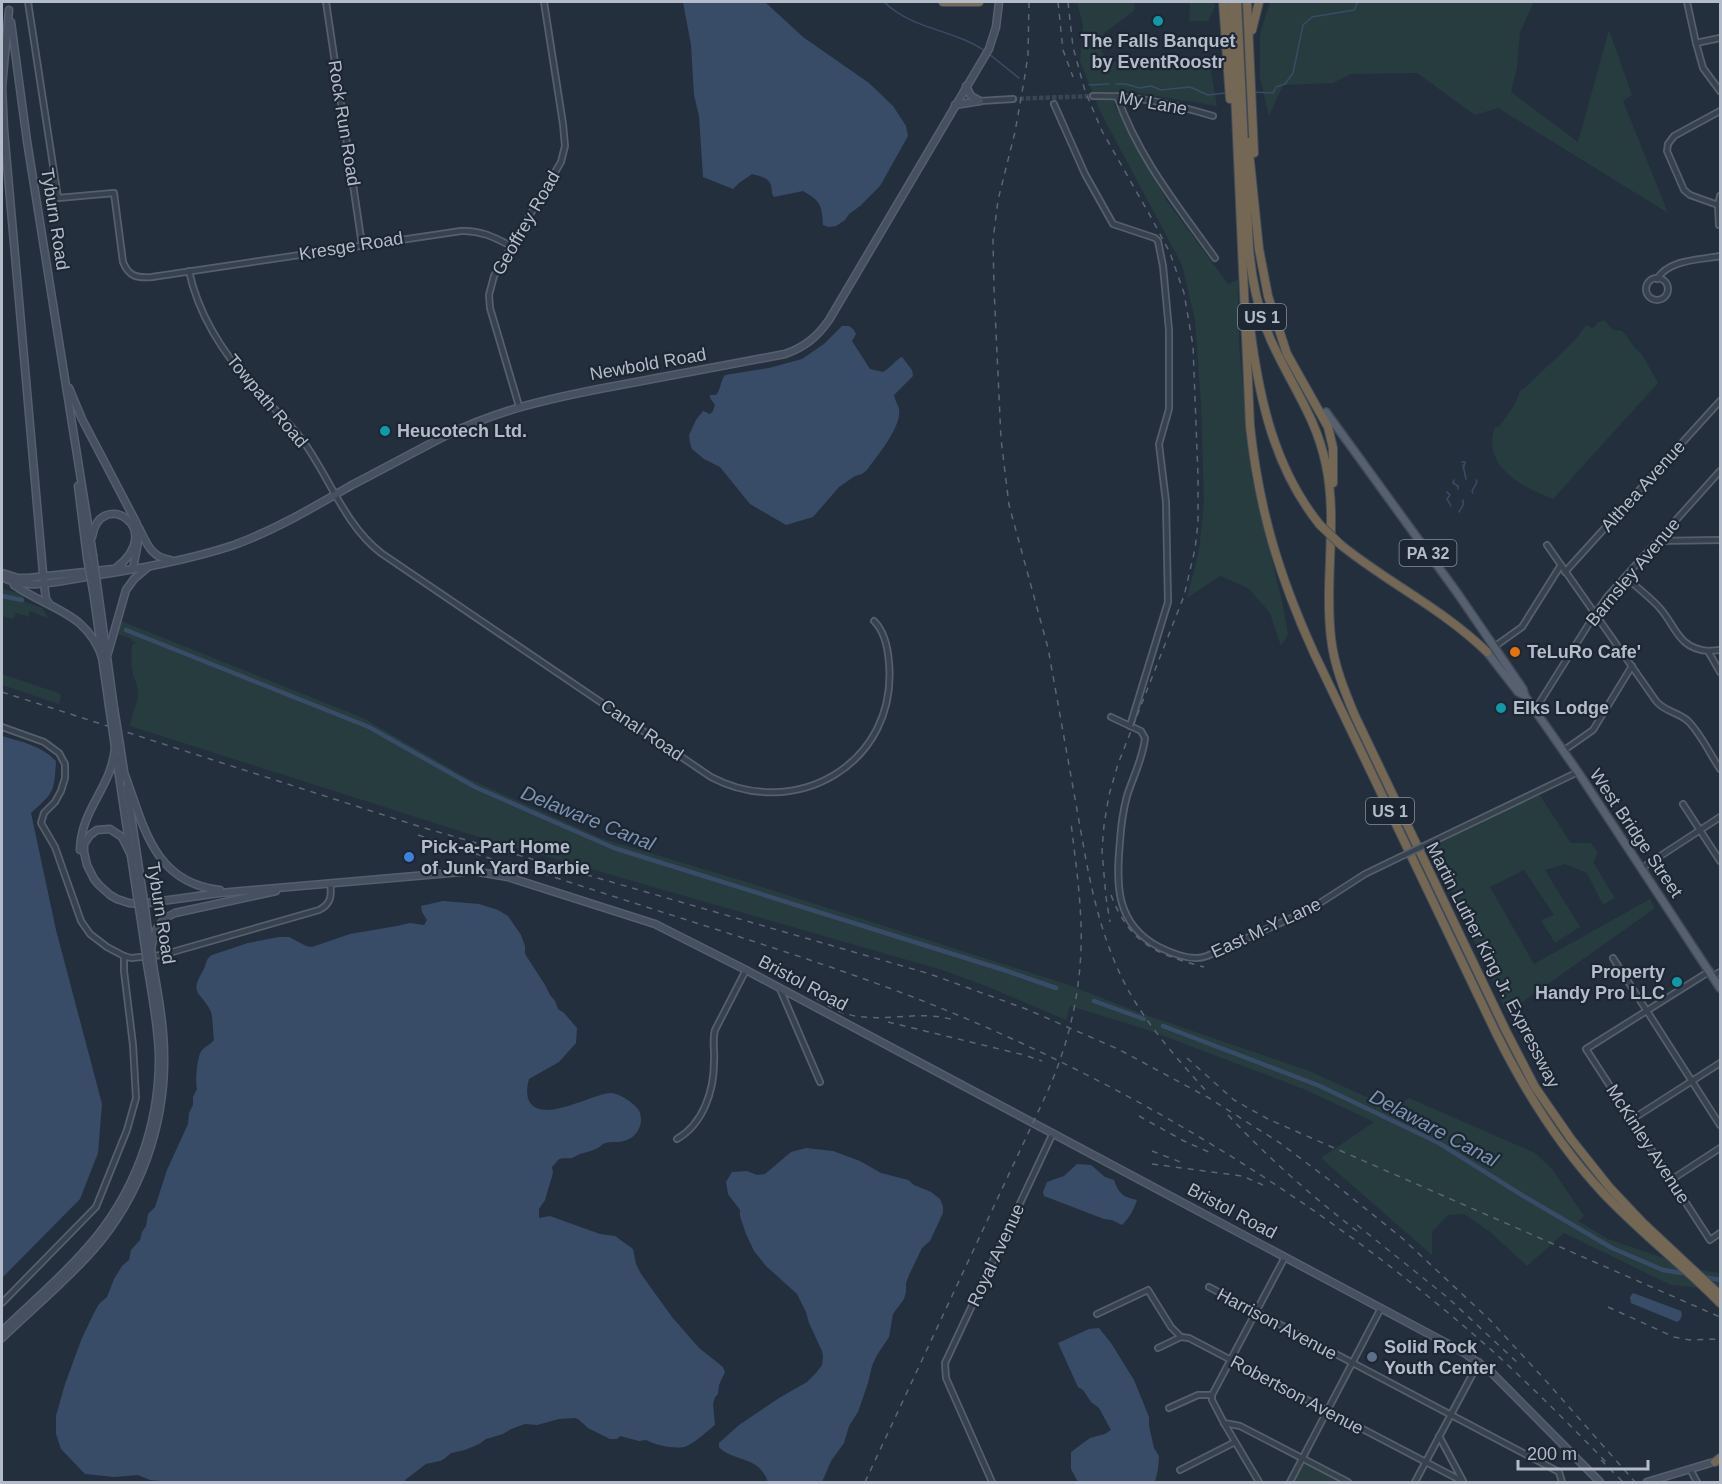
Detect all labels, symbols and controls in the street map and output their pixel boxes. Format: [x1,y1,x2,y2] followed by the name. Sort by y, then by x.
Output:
[1151,14,1165,28] marker: The Falls Banquet by EventRoostr
[1080,31,1236,72] place label: The Falls Banquet by EventRoostr
[324,59,364,187] street label: Rock Run Road
[1117,87,1189,119] street label: My Lane
[37,167,73,271] street label: Tyburn Road
[488,167,564,279] street label: Geoffrey Road
[298,228,404,264] street label: Kresge Road
[1238,304,1286,330] road number: US 1
[588,344,708,384] street label: Newbold Road
[222,350,312,452] street label: Towpath Road
[397,421,527,441] place label: Heucotech Ltd.
[378,424,392,438] marker: Heucotech Ltd.
[1597,436,1689,536] street label: Althea Avenue
[1582,514,1684,630] street label: Barnsley Avenue
[1400,540,1456,566] road number: PA 32
[1527,642,1641,662] place label: TeLuRo Cafe'
[1508,645,1522,659] marker: TeLuRo Cafe'
[597,695,687,765] street label: Canal Road
[1513,698,1609,718] place label: Elks Lodge
[1494,701,1508,715] marker: Elks Lodge
[1586,765,1686,901] street label: West Bridge Street
[518,781,659,855] water label: Delaware Canal
[1366,798,1414,824] road number: US 1
[421,837,590,878] place label: Pick-a-Part Home of Junk Yard Barbie
[1422,839,1564,1091] street label: Martin Luther King Jr. Expressway
[402,850,416,864] marker: Pick-a-Part Home of Junk Yard Barbie
[143,861,179,965] street label: Tyburn Road
[1208,894,1324,962] street label: East M-Y Lane
[755,951,851,1015] street label: Bristol Road
[1535,962,1665,1003] place label: Property Handy Pro LLC
[1670,975,1684,989] marker: Property Handy Pro LLC
[1602,1081,1694,1207] street label: McKinley Avenue
[1366,1085,1502,1171] water label: Delaware Canal
[1184,1179,1280,1243] street label: Bristol Road
[964,1201,1028,1309] street label: Royal Avenue
[1214,1284,1340,1364] street label: Harrison Avenue
[1384,1337,1496,1378] place label: Solid Rock Youth Center
[1365,1350,1379,1364] marker: Solid Rock Youth Center
[1227,1351,1367,1439] street label: Robertson Avenue
[1518,1433,1648,1471] scale bar
[1527,1444,1577,1464] text: 200 m

